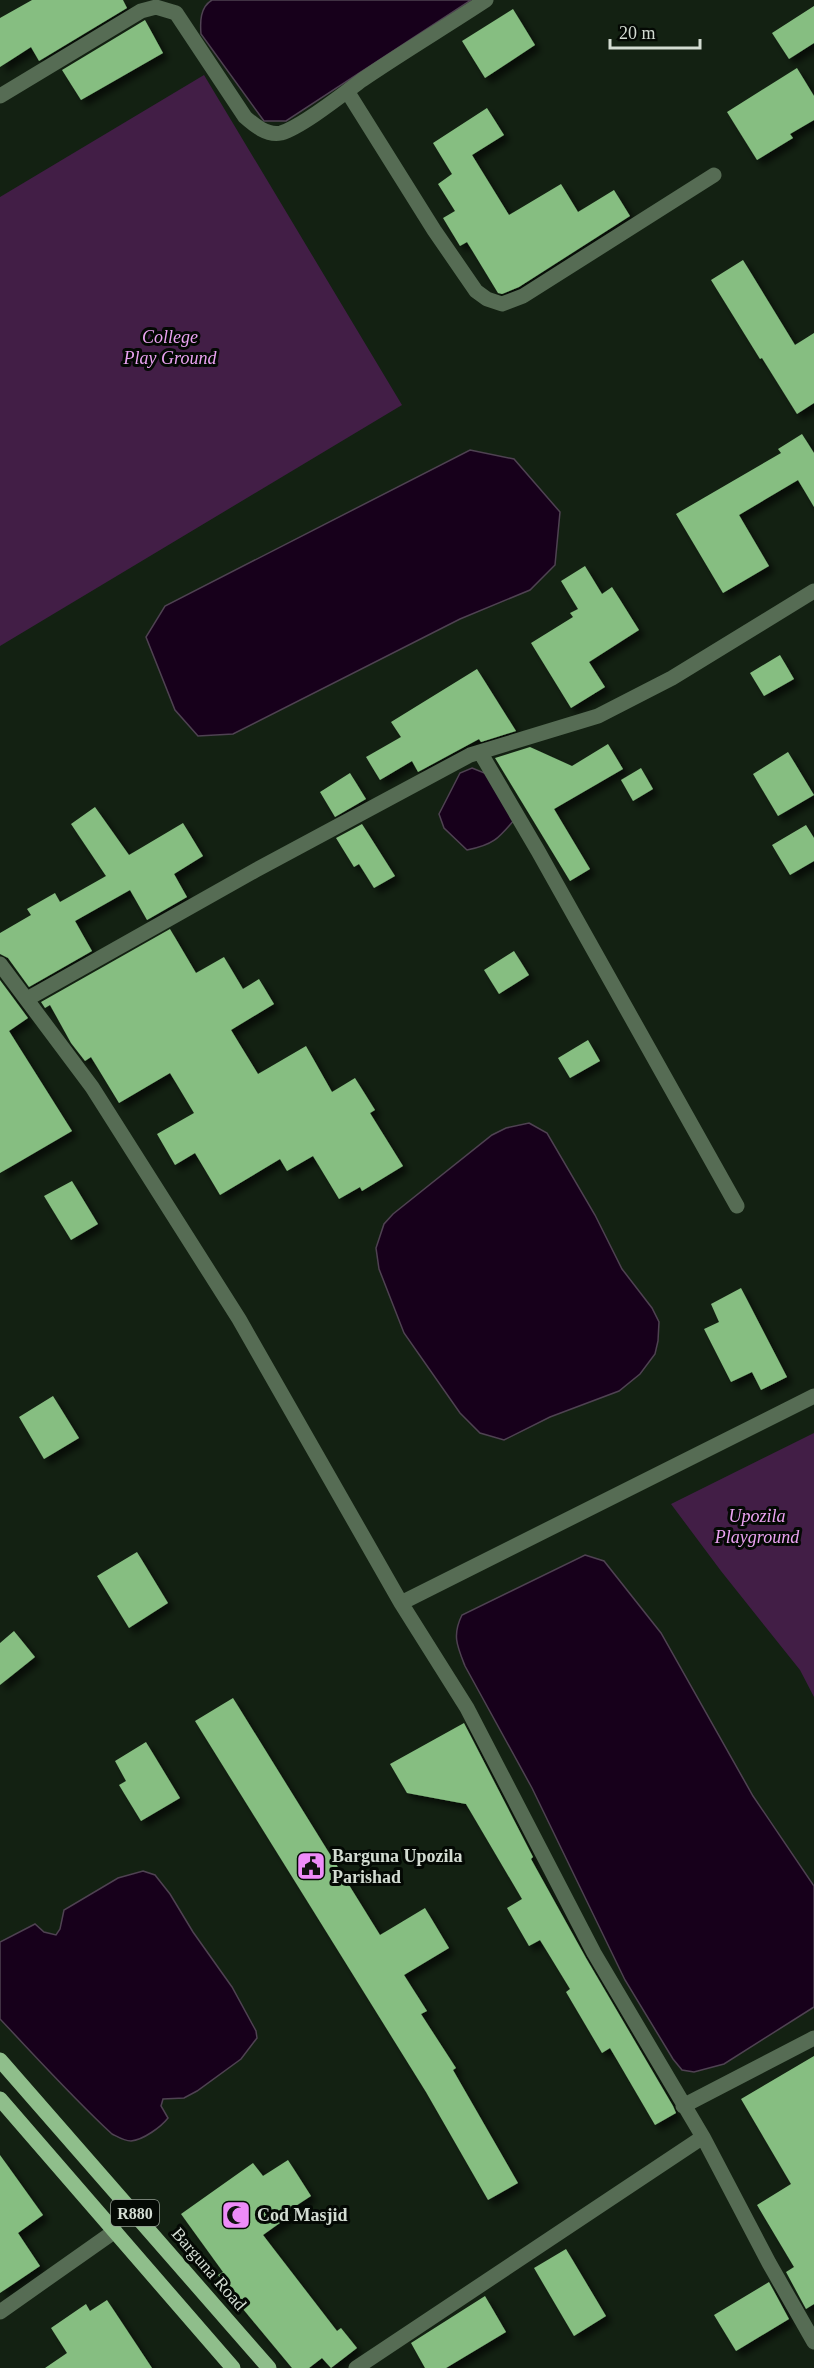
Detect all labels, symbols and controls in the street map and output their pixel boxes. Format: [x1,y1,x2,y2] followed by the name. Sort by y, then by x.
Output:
[610,12,700,50] scale bar
[619,23,656,43] text: 20 m
[123,327,217,368] park label: College Play Ground
[714,1506,800,1547] park label: Upozila Playground
[332,1846,463,1887] place label: Barguna Upozila Parishad
[295,1850,327,1882] public building icon: Barguna Upozila Parishad
[220,2199,252,2231] mosque icon: Cod Masjid
[111,2200,159,2226] road number: R880
[257,2205,348,2225] place label: Cod Masjid
[168,2224,250,2314] street label: Barguna Road

